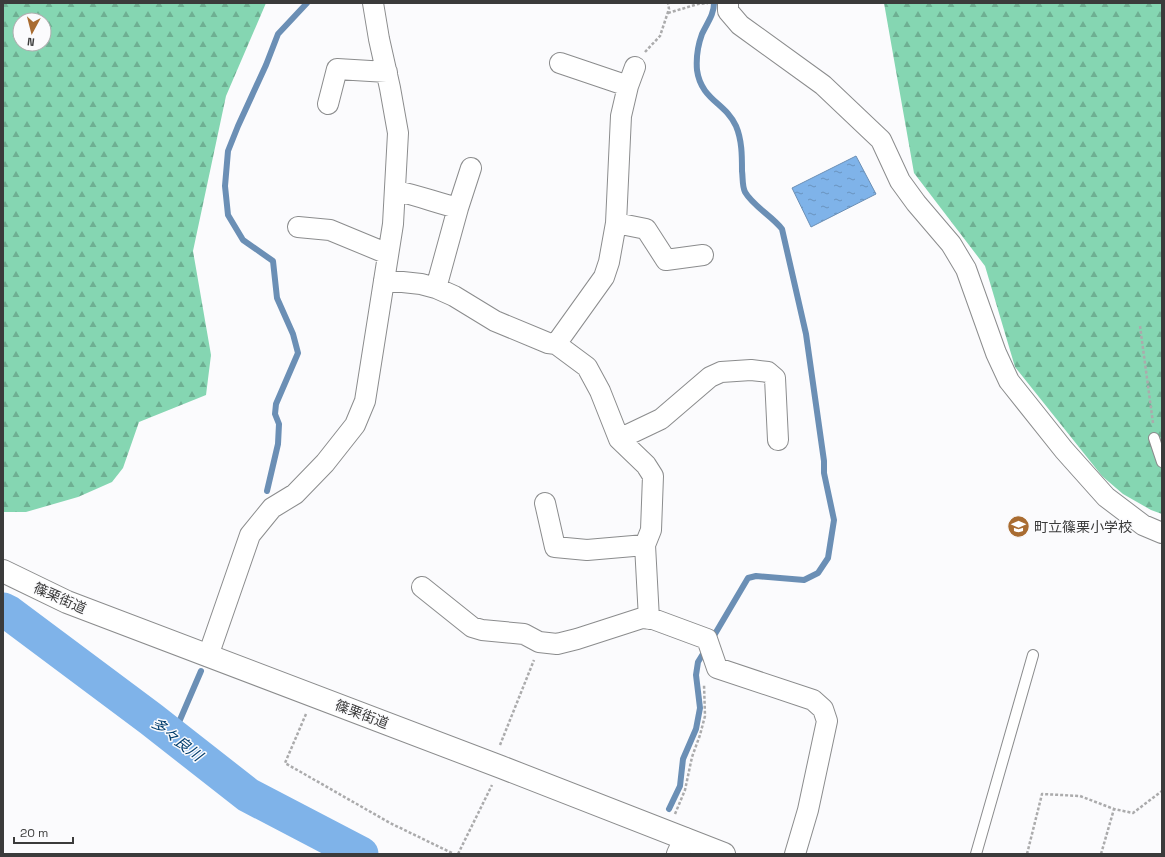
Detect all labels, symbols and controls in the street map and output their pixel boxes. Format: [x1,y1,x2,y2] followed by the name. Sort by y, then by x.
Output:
[12,12,52,52] north arrow
[26,35,35,49] text: N
[1005,514,1031,540] school or university icon: 町立篠栗小学校
[1034,518,1132,536] place label: 町立篠栗小学校
[31,578,89,618] street label: 篠栗街道
[333,696,391,732] street label: 篠栗街道
[148,713,208,766] water label: 多々良川
[14,819,73,845] scale bar
[20,825,48,841] text: 20 m

